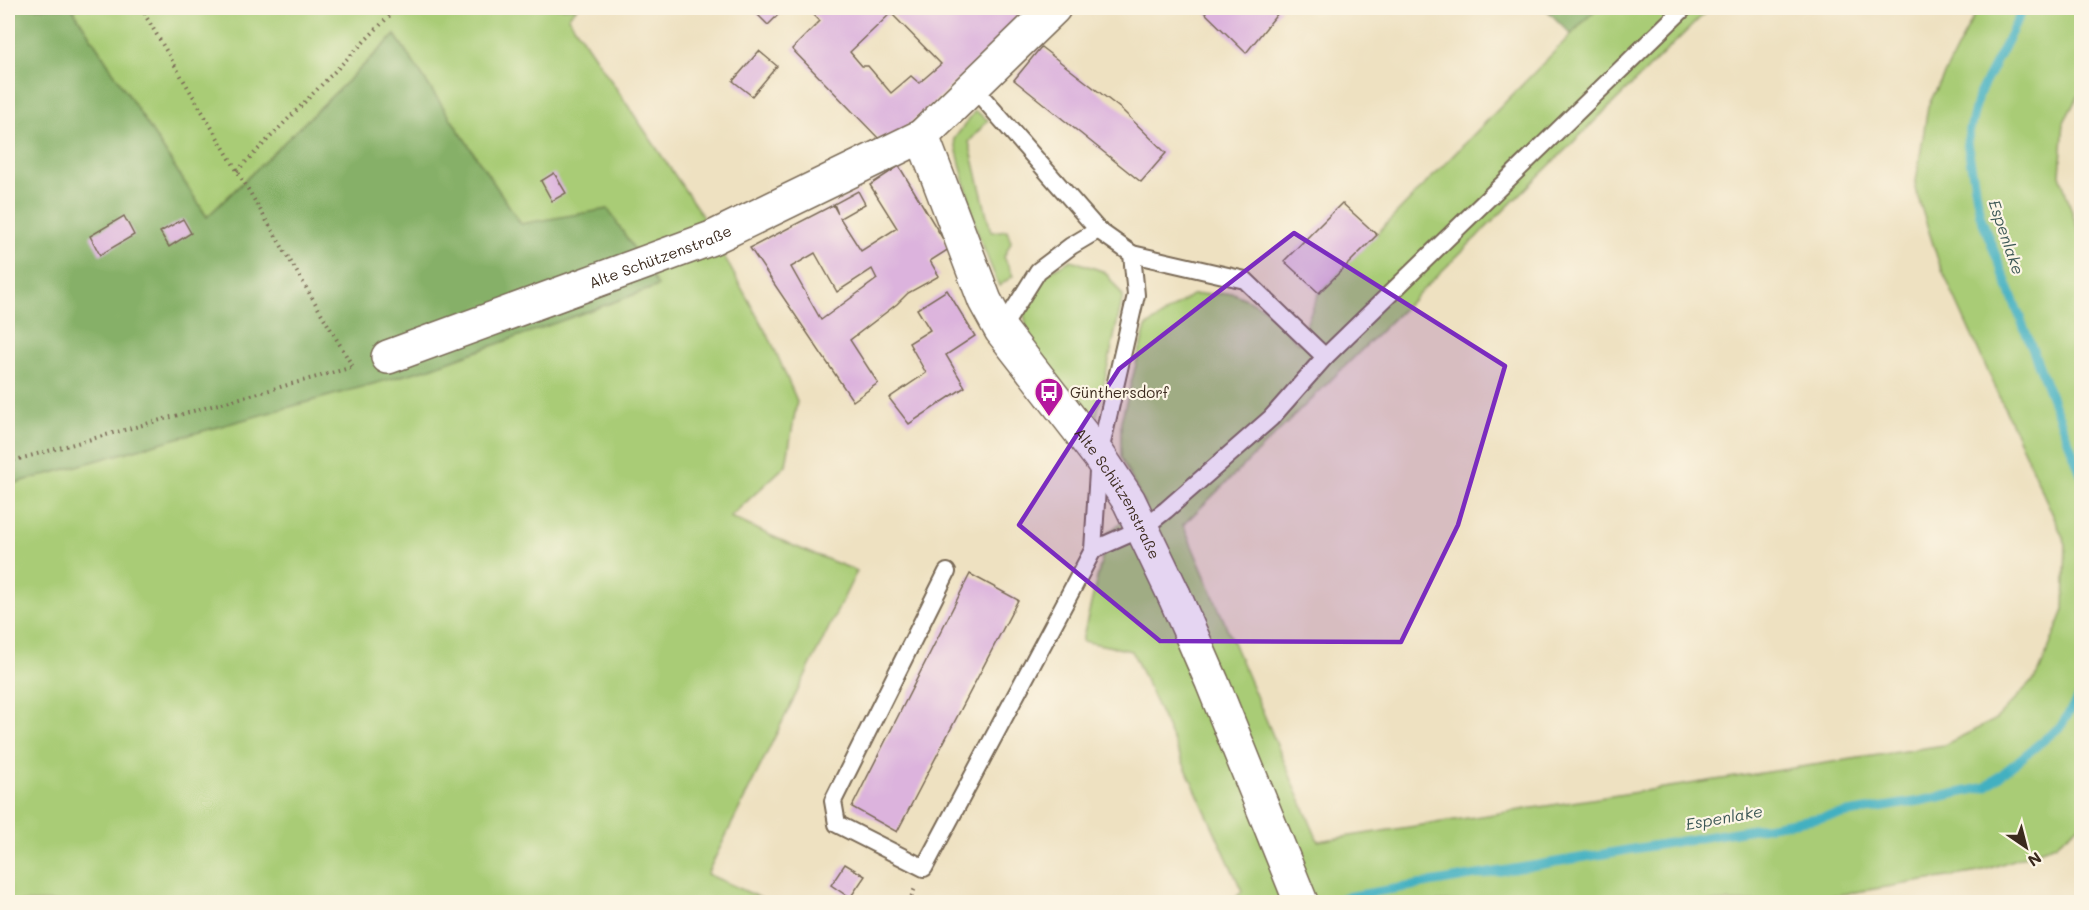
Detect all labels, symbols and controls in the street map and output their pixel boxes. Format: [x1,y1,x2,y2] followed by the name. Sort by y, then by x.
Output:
[1984,197,2030,277] water label: Espenlake
[586,220,735,292] street label: Alte Schützenstraße
[1033,376,1065,418] bus stop icon: Günthersdorf
[1070,382,1170,402] place label: Günthersdorf
[1070,423,1165,562] street label: Alte Schützenstraße
[1684,800,1764,834] water label: Espenlake
[1996,817,2056,877] north arrow
[2024,848,2046,872] text: N

